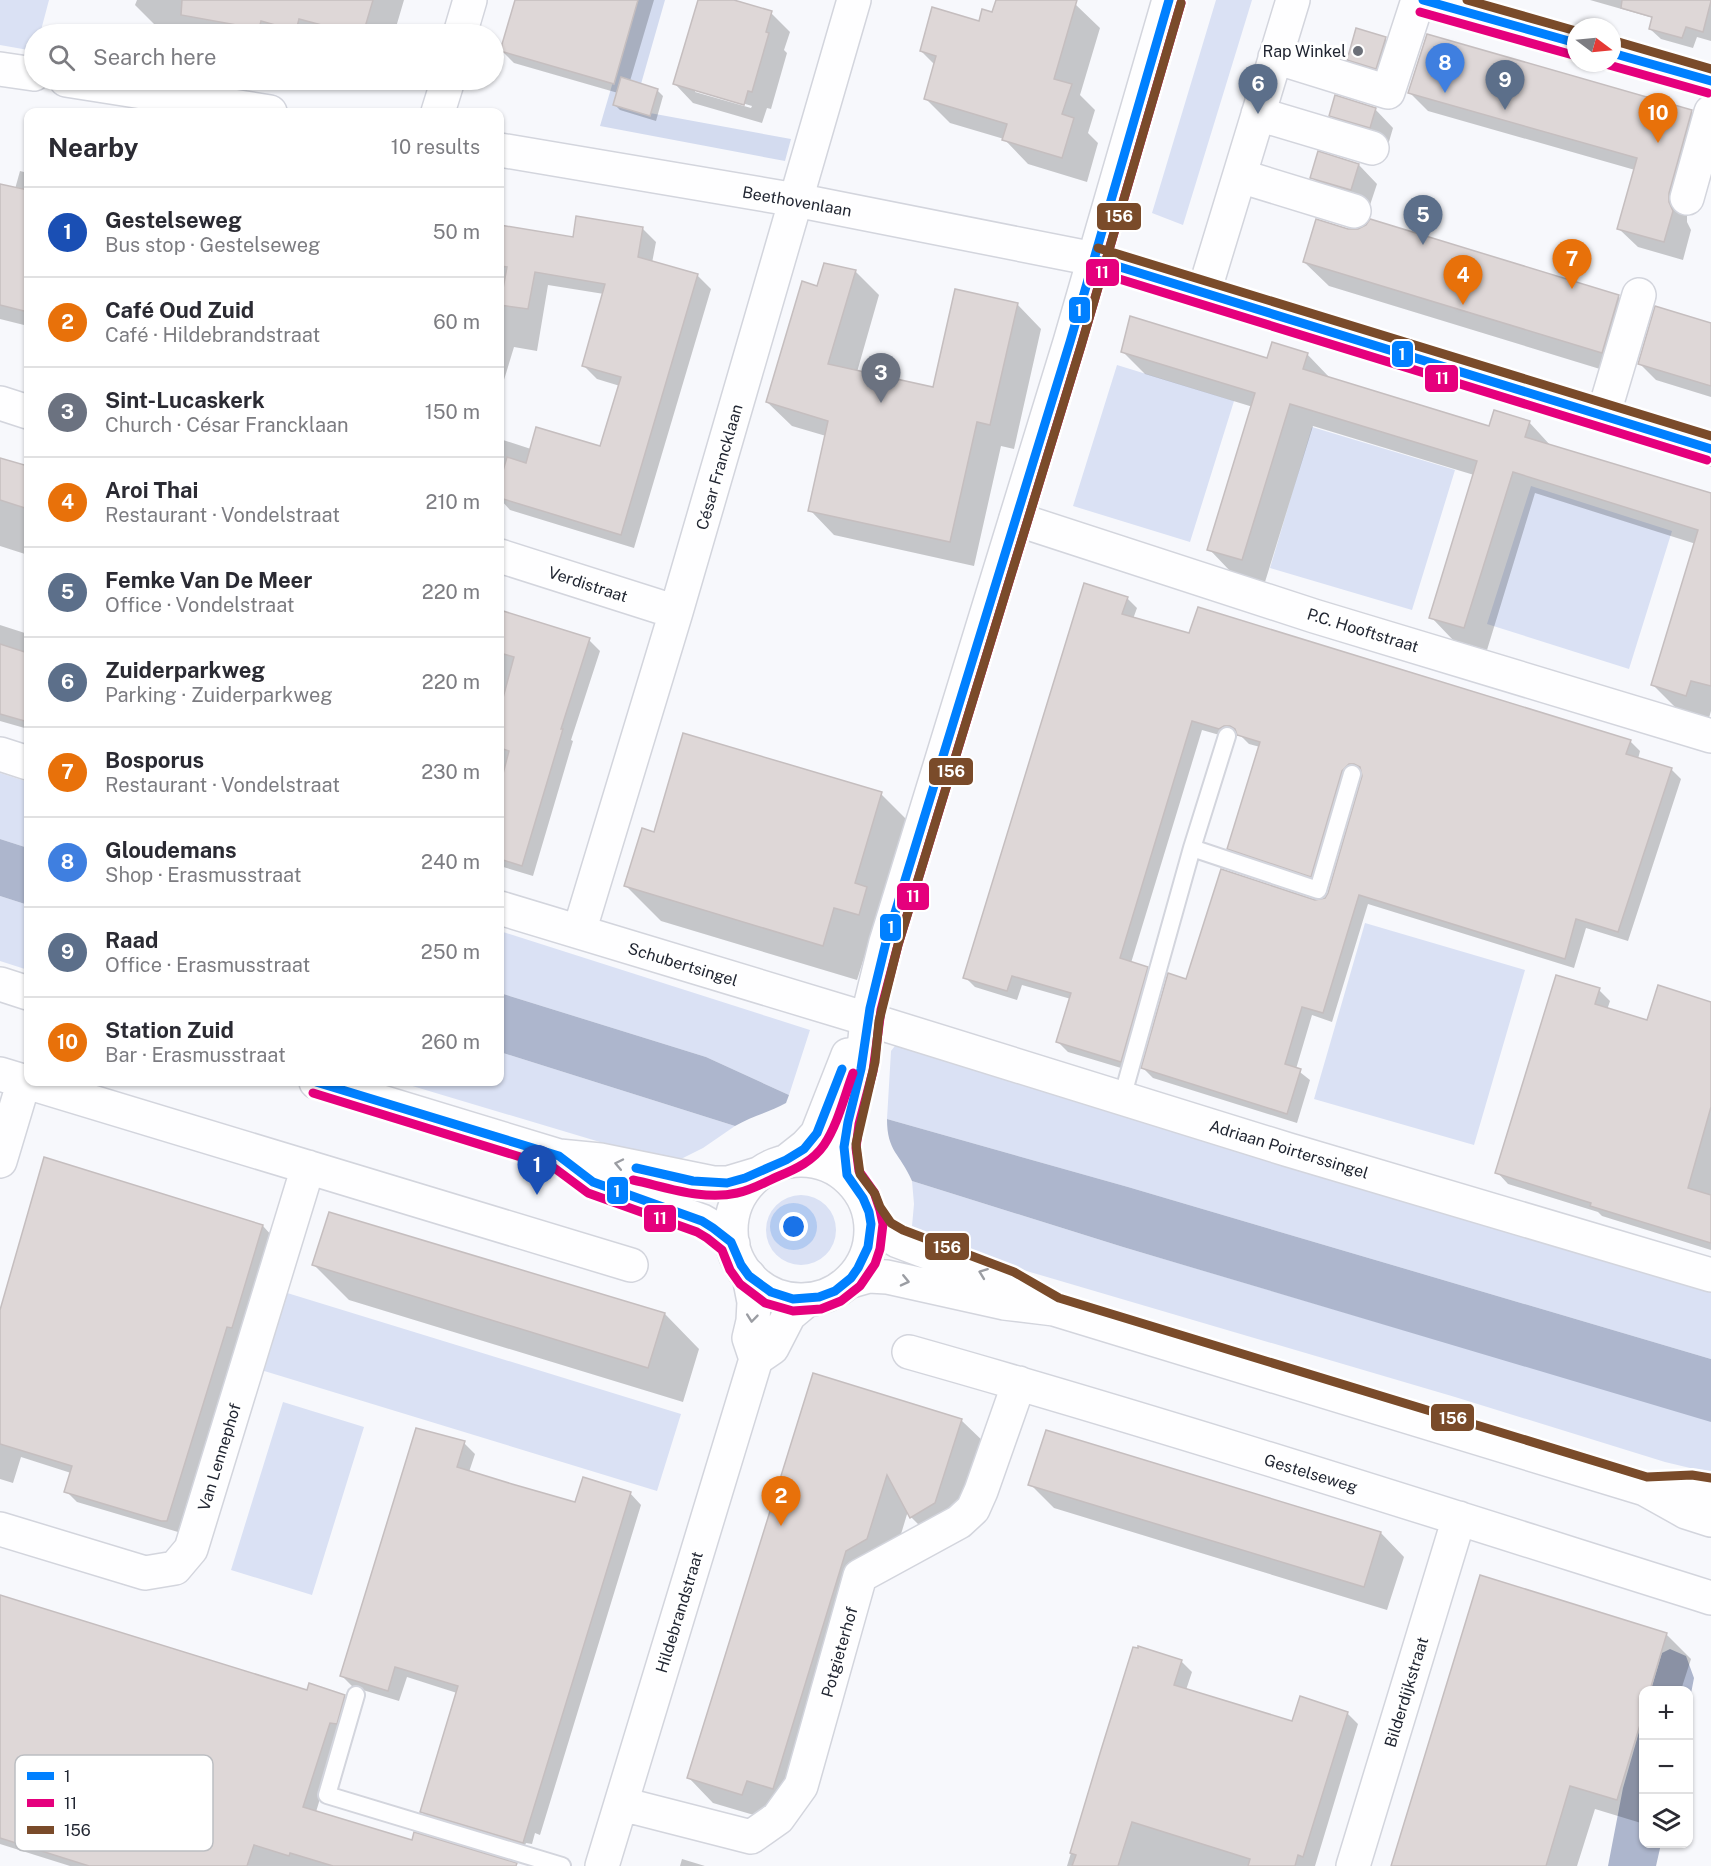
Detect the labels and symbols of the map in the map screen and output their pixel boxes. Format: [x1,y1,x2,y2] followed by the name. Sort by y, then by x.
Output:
[1567,18,1621,72] north arrow
[1262,42,1346,61] place label: Rap Winkel
[1351,44,1365,58] marker: Rap Winkel
[1426,44,1464,93] pin: 8
[1486,60,1524,110] pin: 9
[1238,64,1278,114] pin: 6
[1638,94,1678,143] pin: 10
[741,183,853,220] street label: Beethovenlaan
[1404,196,1442,245] pin: 5
[1096,202,1142,231] line badge: 156
[1105,207,1133,226] text: 156
[1552,240,1592,289] pin: 7
[1444,256,1482,305] pin: 4
[1085,258,1120,287] line badge: 11
[1095,263,1109,282] text: 11
[1068,296,1091,324] line badge: 1
[1076,301,1082,320] text: 1
[1391,340,1414,368] line badge: 1
[1399,345,1405,364] text: 1
[862,354,900,403] pin: 3
[1424,364,1459,393] line badge: 11
[1435,369,1449,388] text: 11
[692,402,747,532] street label: César Francklaan
[546,563,630,606] street label: Verdistraat
[1305,605,1421,656] street label: P.C. Hooftstraat
[928,757,974,786] line badge: 156
[937,762,965,781] text: 156
[896,882,930,911] line badge: 11
[906,887,920,906] text: 11
[879,913,902,942] line badge: 1
[888,918,894,937] text: 1
[626,939,740,990] street label: Schubertsingel
[1207,1116,1371,1183] street label: Adriaan Poirterssingel
[518,1146,556,1195] pin: 1
[614,1159,624,1172] one-way arrow
[606,1176,629,1205] line badge: 1
[614,1182,620,1201] text: 1
[643,1204,677,1233] line badge: 11
[653,1209,667,1228] text: 11
[779,1212,808,1241] your location
[924,1232,970,1261] line badge: 156
[933,1238,961,1257] text: 156
[978,1268,989,1280] one-way arrow
[900,1274,910,1287] one-way arrow
[746,1313,759,1323] one-way arrow
[194,1401,245,1513] street label: Van Lennephof
[1430,1403,1475,1432] line badge: 156
[1439,1409,1467,1428] text: 156
[1262,1450,1360,1497] street label: Gestelseweg
[762,1476,800,1526] pin: 2
[652,1549,707,1675] street label: Hildebrandstraat
[817,1605,861,1700] street label: Potgieterhof
[1381,1635,1432,1750] street label: Bilderdijkstraat
[15,1755,213,1851] legend
[64,1767,71,1786] text: 1
[64,1794,77,1813] text: 11
[64,1821,91,1840] text: 156

